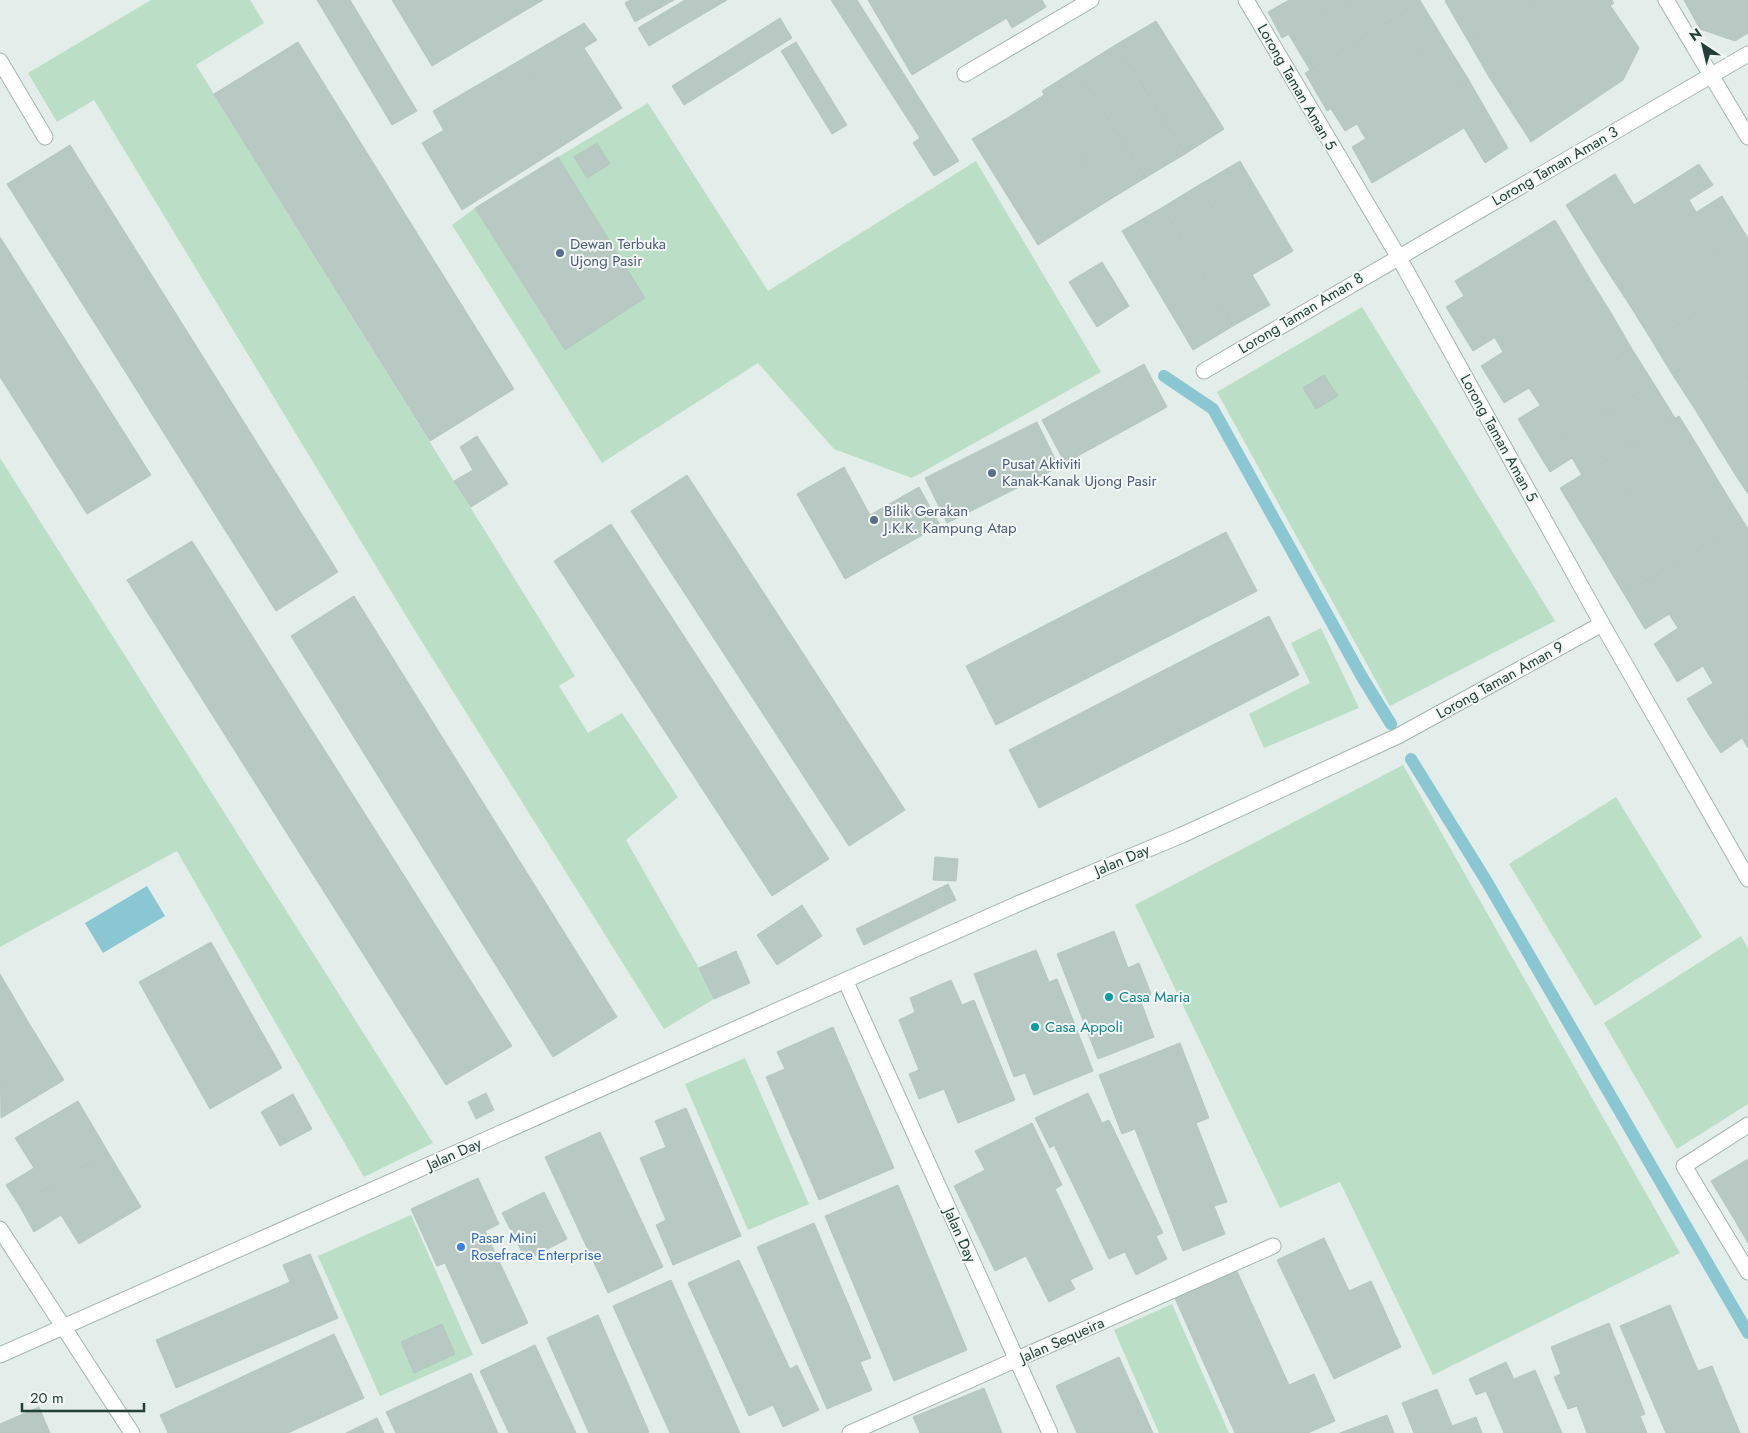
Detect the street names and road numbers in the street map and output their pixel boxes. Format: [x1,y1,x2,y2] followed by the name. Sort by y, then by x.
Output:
[1252,20,1342,154] street label: Lorong Taman Aman 5
[1488,121,1622,211] street label: Lorong Taman Aman 3
[1234,267,1368,359] street label: Lorong Taman Aman 8
[1455,370,1543,506] street label: Lorong Taman Aman 5
[1432,636,1568,724] street label: Lorong Taman Aman 9
[1089,838,1153,882] street label: Jalan Day
[421,1132,485,1177] street label: Jalan Day
[937,1202,982,1266] street label: Jalan Day
[1014,1312,1108,1369] street label: Jalan Sequeira

